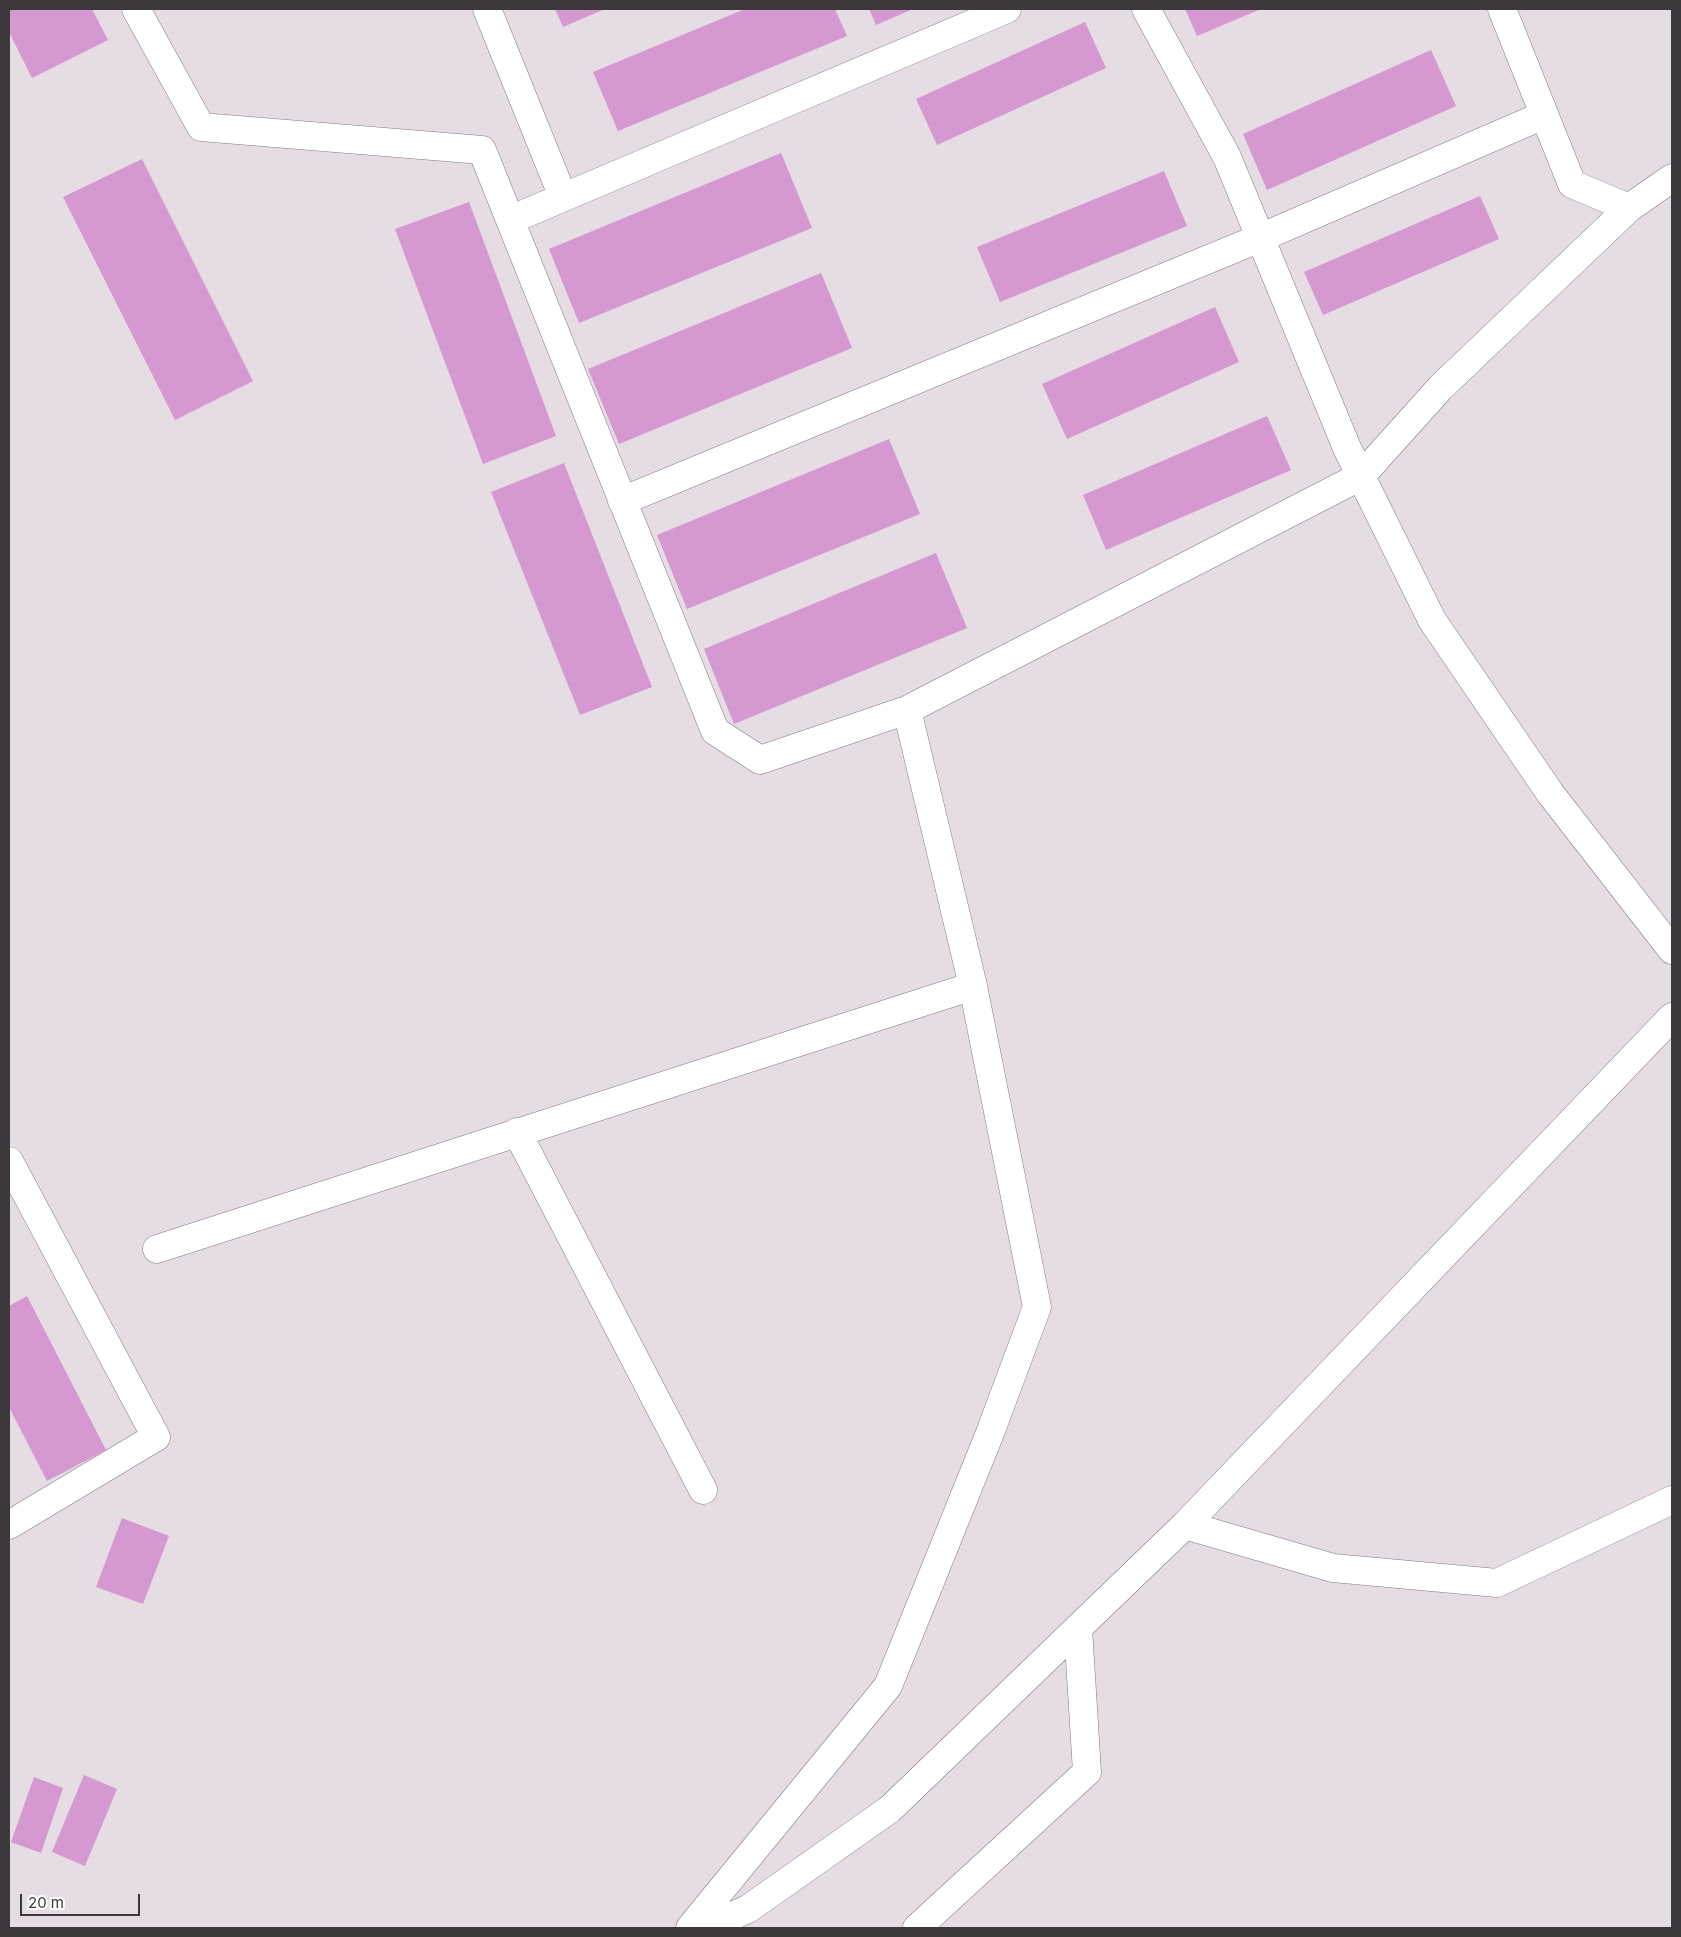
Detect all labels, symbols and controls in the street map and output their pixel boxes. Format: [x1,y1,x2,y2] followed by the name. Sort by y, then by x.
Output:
[22,1884,142,1916] scale bar
[28,1893,64,1912] text: 20 m

